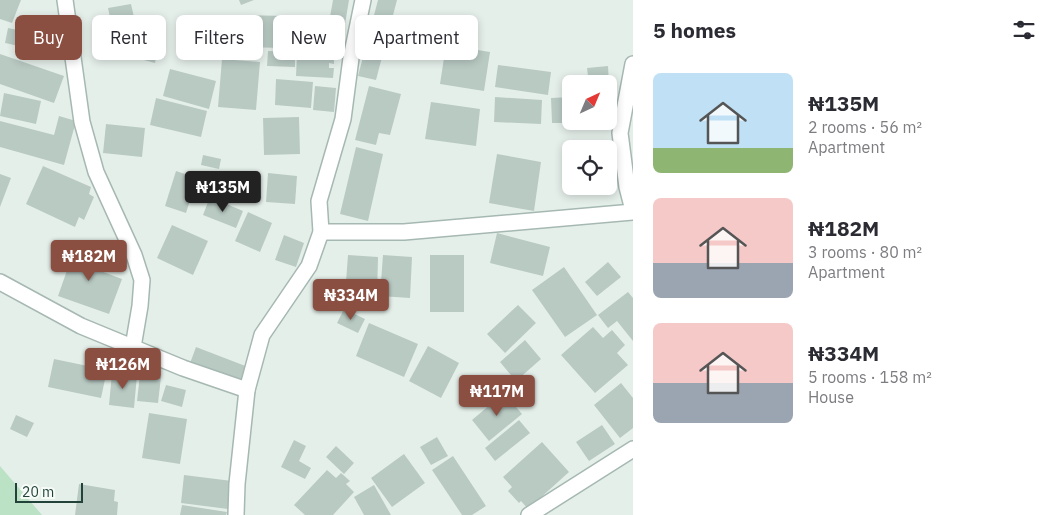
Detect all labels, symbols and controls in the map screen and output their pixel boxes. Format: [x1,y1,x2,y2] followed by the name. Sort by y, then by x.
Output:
[15,15,82,60] chip: Buy
[92,15,166,60] chip: Rent
[176,15,263,60] chip: Filters
[273,15,345,60] chip: New
[355,15,478,60] chip: Apartment
[653,16,736,44] text: 5 homes
[1010,16,1038,44] icon: filters
[562,75,618,130] north arrow
[562,75,617,195] map controls
[808,89,879,117] text: ₦135M
[693,93,753,153] icon: home
[808,117,922,137] text: 2 rooms · 56 m²
[808,137,885,157] text: Apartment
[562,140,617,195] button: locate
[188,170,258,213] pin: ₦135M
[196,177,250,197] text: ₦135M
[808,214,879,242] text: ₦182M
[693,218,753,278] icon: home
[54,240,124,282] pin: ₦182M
[808,242,922,262] text: 3 rooms · 80 m²
[62,246,116,266] text: ₦182M
[808,262,885,282] text: Apartment
[316,278,386,321] pin: ₦334M
[324,285,378,305] text: ₦334M
[808,339,879,367] text: ₦334M
[693,343,753,403] icon: home
[88,348,158,390] pin: ₦126M
[96,354,150,374] text: ₦126M
[808,367,932,387] text: 5 rooms · 158 m²
[462,374,532,417] pin: ₦117M
[470,381,524,401] text: ₦117M
[808,387,854,407] text: House
[15,480,82,503] scale bar
[22,483,54,501] text: 20 m

